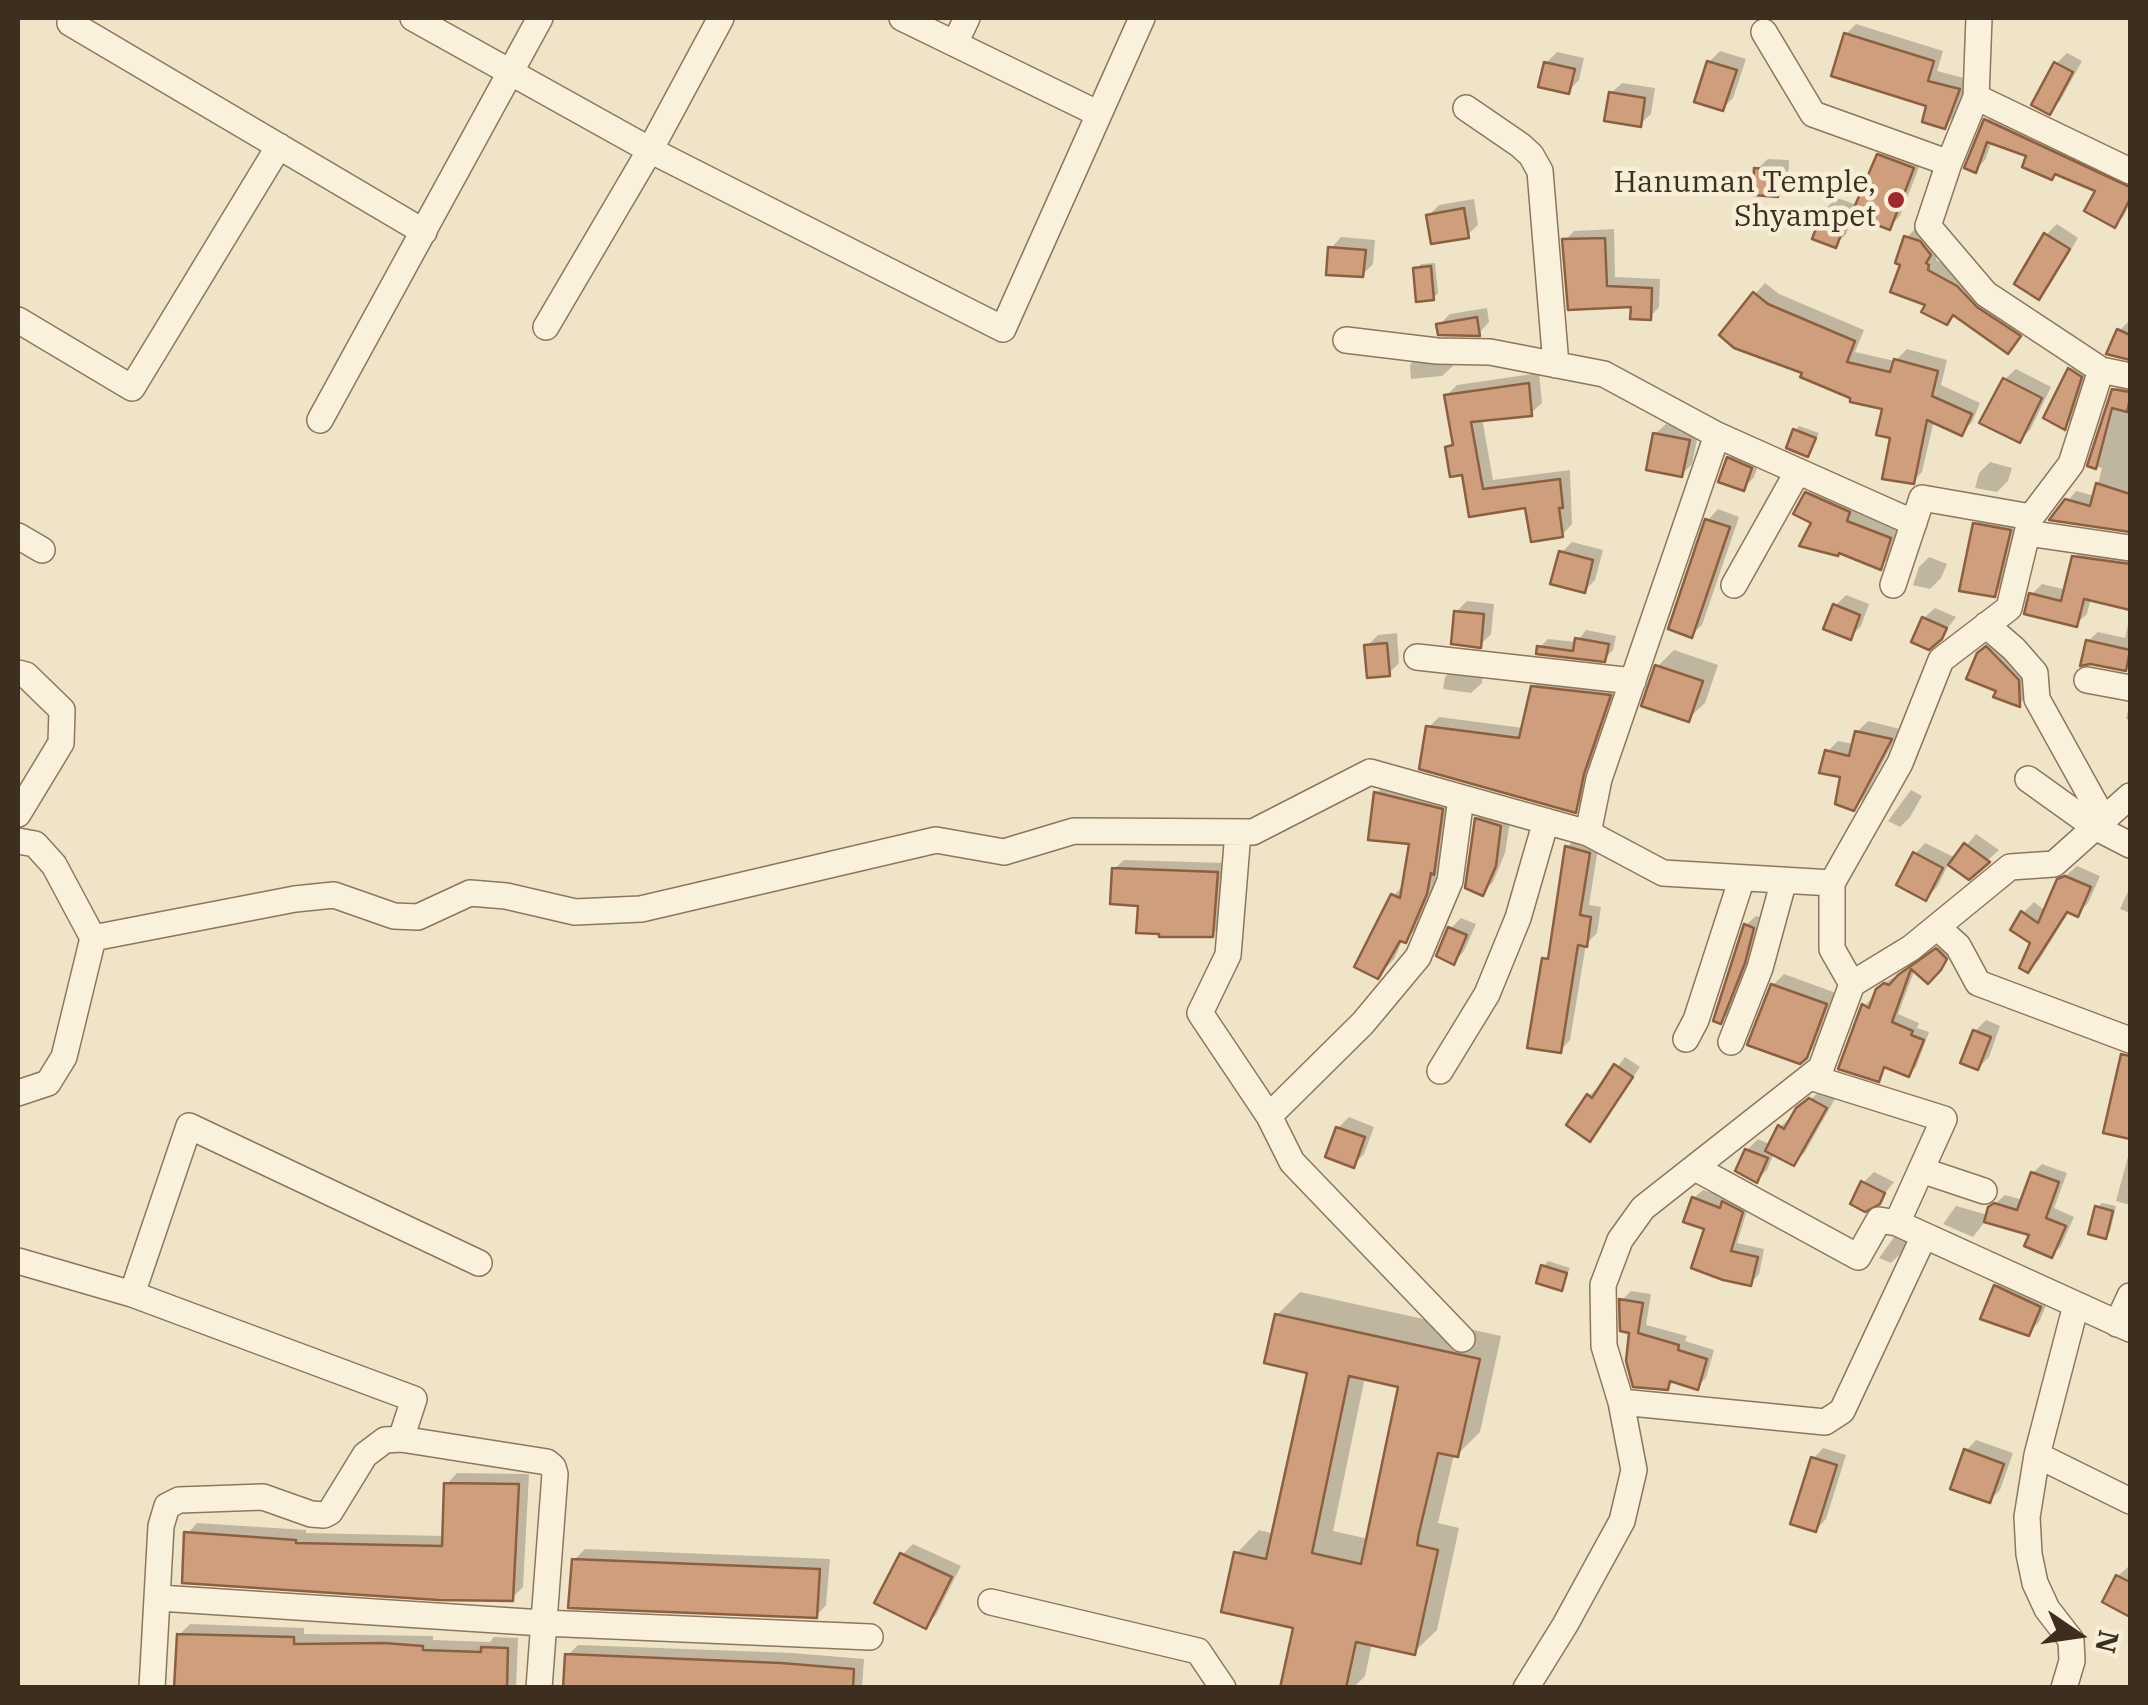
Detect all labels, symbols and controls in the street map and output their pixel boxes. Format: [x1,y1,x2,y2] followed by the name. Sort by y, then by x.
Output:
[1613,165,1876,236] place label: Hanuman Temple, Shyampet
[1885,189,1907,211] marker: Hanuman Temple, Shyampet
[2028,1585,2128,1685] north arrow
[2087,1627,2128,1657] text: N

